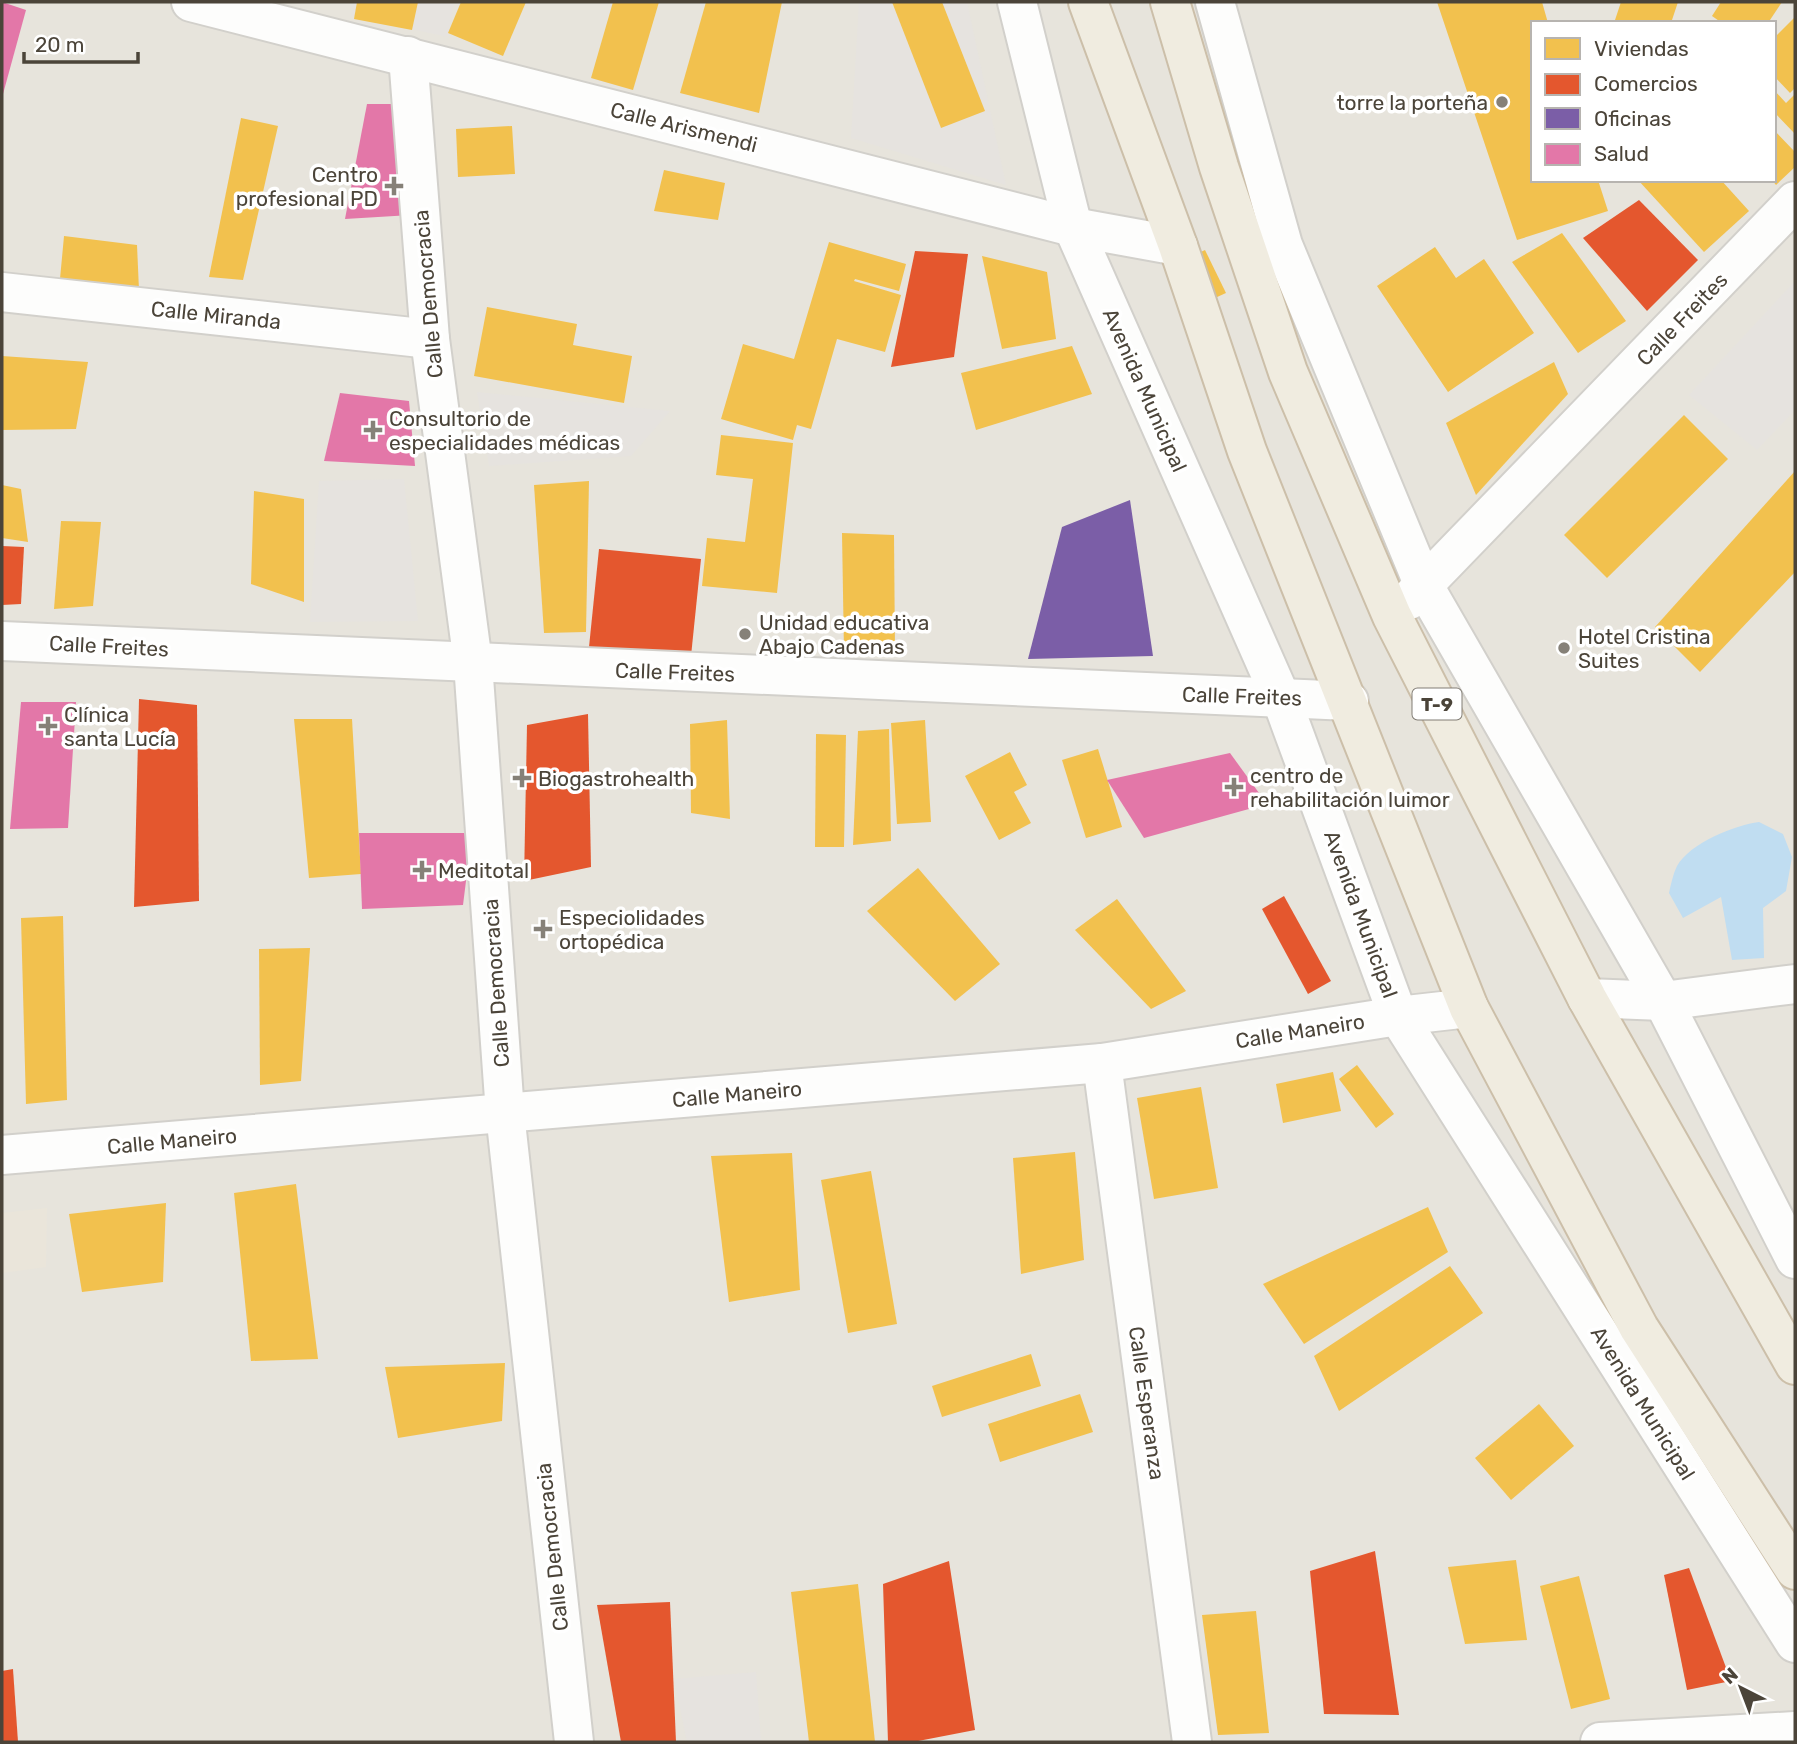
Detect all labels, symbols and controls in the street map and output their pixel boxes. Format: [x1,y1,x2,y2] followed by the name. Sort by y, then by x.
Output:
[24,21,138,65] scale bar
[1531,21,1776,182] legend
[35,32,84,57] text: 20 m
[1594,36,1689,61] text: Viviendas
[1594,71,1698,96] text: Comercios
[1336,90,1488,115] place label: torre la porteña
[1494,94,1510,110] marker: torre la porteña
[608,97,760,157] street label: Calle Arismendi
[1594,106,1671,131] text: Oficinas
[1594,141,1649,166] text: Salud
[236,162,378,211] place label: Centro profesional PD
[384,176,404,196] marker: Centro profesional PD
[408,209,448,379] street label: Calle Democracia
[1631,267,1733,371] street label: Calle Freites
[150,296,282,334] street label: Calle Miranda
[1098,304,1192,476] street label: Avenida Municipal
[389,406,620,455] place label: Consultorio de especialidades médicas
[363,420,383,440] marker: Consultorio de especialidades médicas
[759,610,929,659] place label: Unidad educativa Abajo Cadenas
[1578,624,1711,673] place label: Hotel Cristina Suites
[737,626,753,642] marker: Unidad educativa Abajo Cadenas
[48,630,170,662] street label: Calle Freites
[1556,640,1572,656] marker: Hotel Cristina Suites
[615,657,735,687] street label: Calle Freites
[1182,681,1302,711] street label: Calle Freites
[1412,688,1462,720] road number: T-9
[64,702,176,751] place label: Clínica santa Lucía
[38,716,58,736] marker: Clínica santa Lucía
[1250,763,1450,812] place label: centro de rehabilitación luimor
[538,766,694,791] place label: Biogastrohealth
[512,768,532,788] marker: Biogastrohealth
[1224,777,1244,797] marker: centro de rehabilitación luimor
[1319,827,1403,1001] street label: Avenida Municipal
[438,858,529,883] place label: Meditotal
[412,860,432,880] marker: Meditotal
[478,898,514,1068] street label: Calle Democracia
[559,905,705,954] place label: Especiolidades ortopédica
[533,919,553,939] marker: Especiolidades ortopédica
[1234,1008,1366,1054] street label: Calle Maneiro
[671,1076,803,1112] street label: Calle Maneiro
[106,1123,238,1159] street label: Calle Maneiro
[1586,1322,1700,1484] street label: Avenida Municipal
[1124,1325,1170,1481] street label: Calle Esperanza
[531,1462,573,1632] street label: Calle Democracia
[1706,1653,1776,1723] north arrow
[1717,1663,1743,1689] text: N

